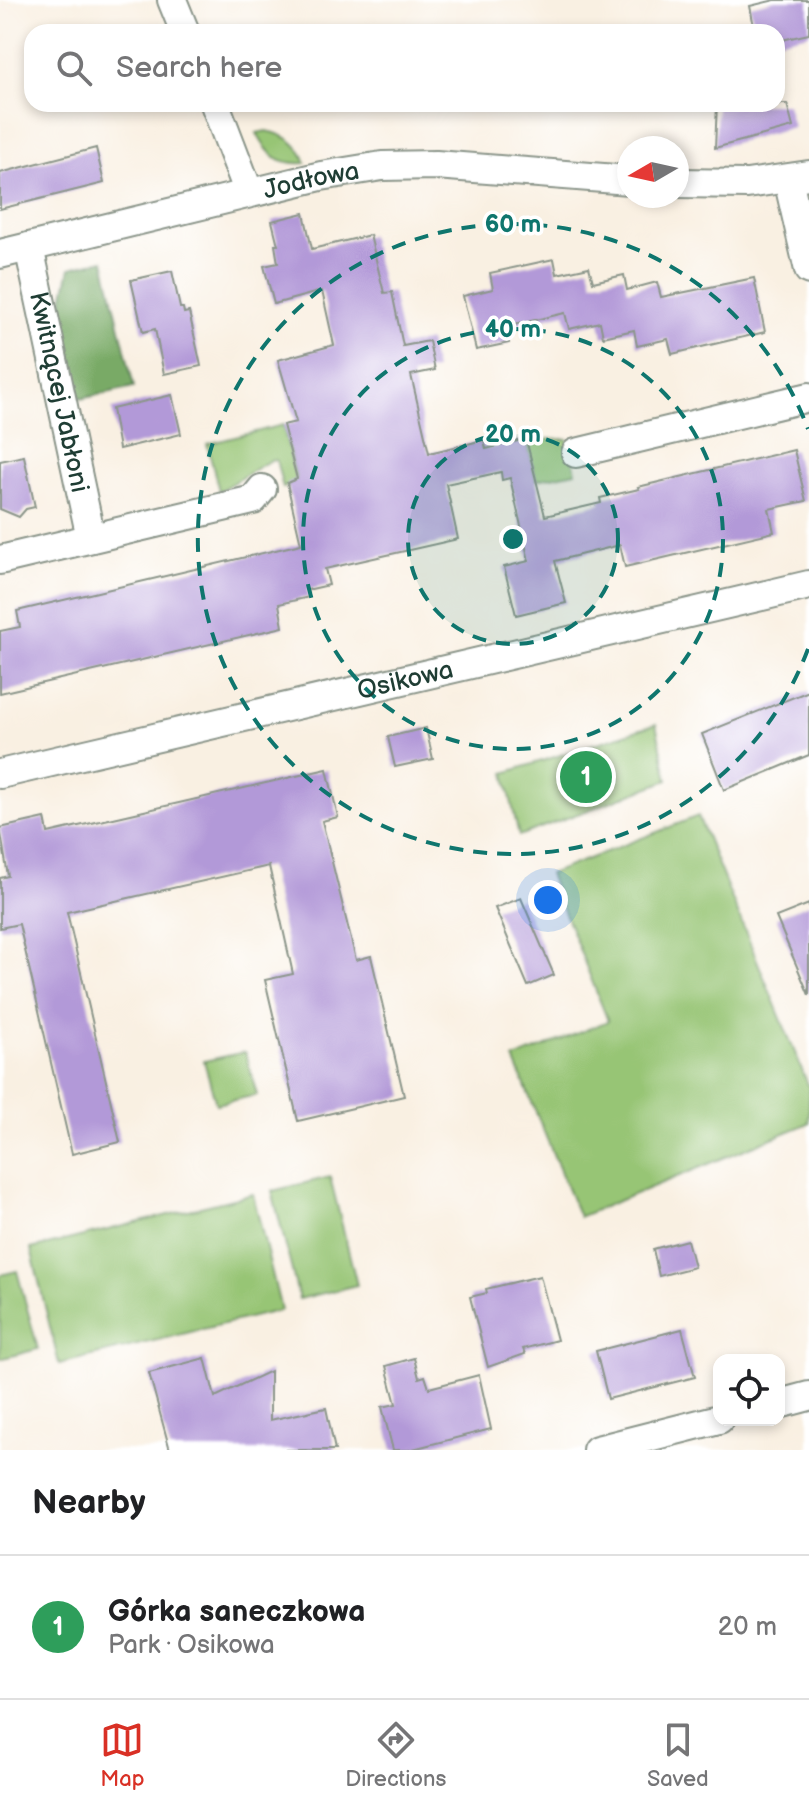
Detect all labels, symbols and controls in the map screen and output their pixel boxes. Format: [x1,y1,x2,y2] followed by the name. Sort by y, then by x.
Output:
[24,24,785,112] search box
[52,46,96,90] icon: search
[116,50,282,86] text: Search here
[617,136,689,208] north arrow
[260,156,362,206] street label: Jodłowa
[485,210,541,239] text: 60 m
[22,289,95,495] street label: Kwitnącej Jabłoni
[485,315,541,344] text: 40 m
[485,420,541,449] text: 20 m
[499,525,527,553] centre of rings
[354,655,457,707] street label: Osikowa
[560,747,612,807] pin: 1
[528,880,568,920] your location
[713,1354,785,1426] map controls
[713,1354,785,1426] button: locate
[32,1482,146,1523] text: Nearby
[108,1594,365,1630] text: Górka saneczkowa
[53,1612,63,1643] text: 1
[718,1612,777,1643] text: 20 m
[108,1630,275,1661] text: Park · Osikowa
[100,1718,145,1793] tab: Map
[345,1718,446,1793] tab: Directions
[647,1718,709,1793] tab: Saved

